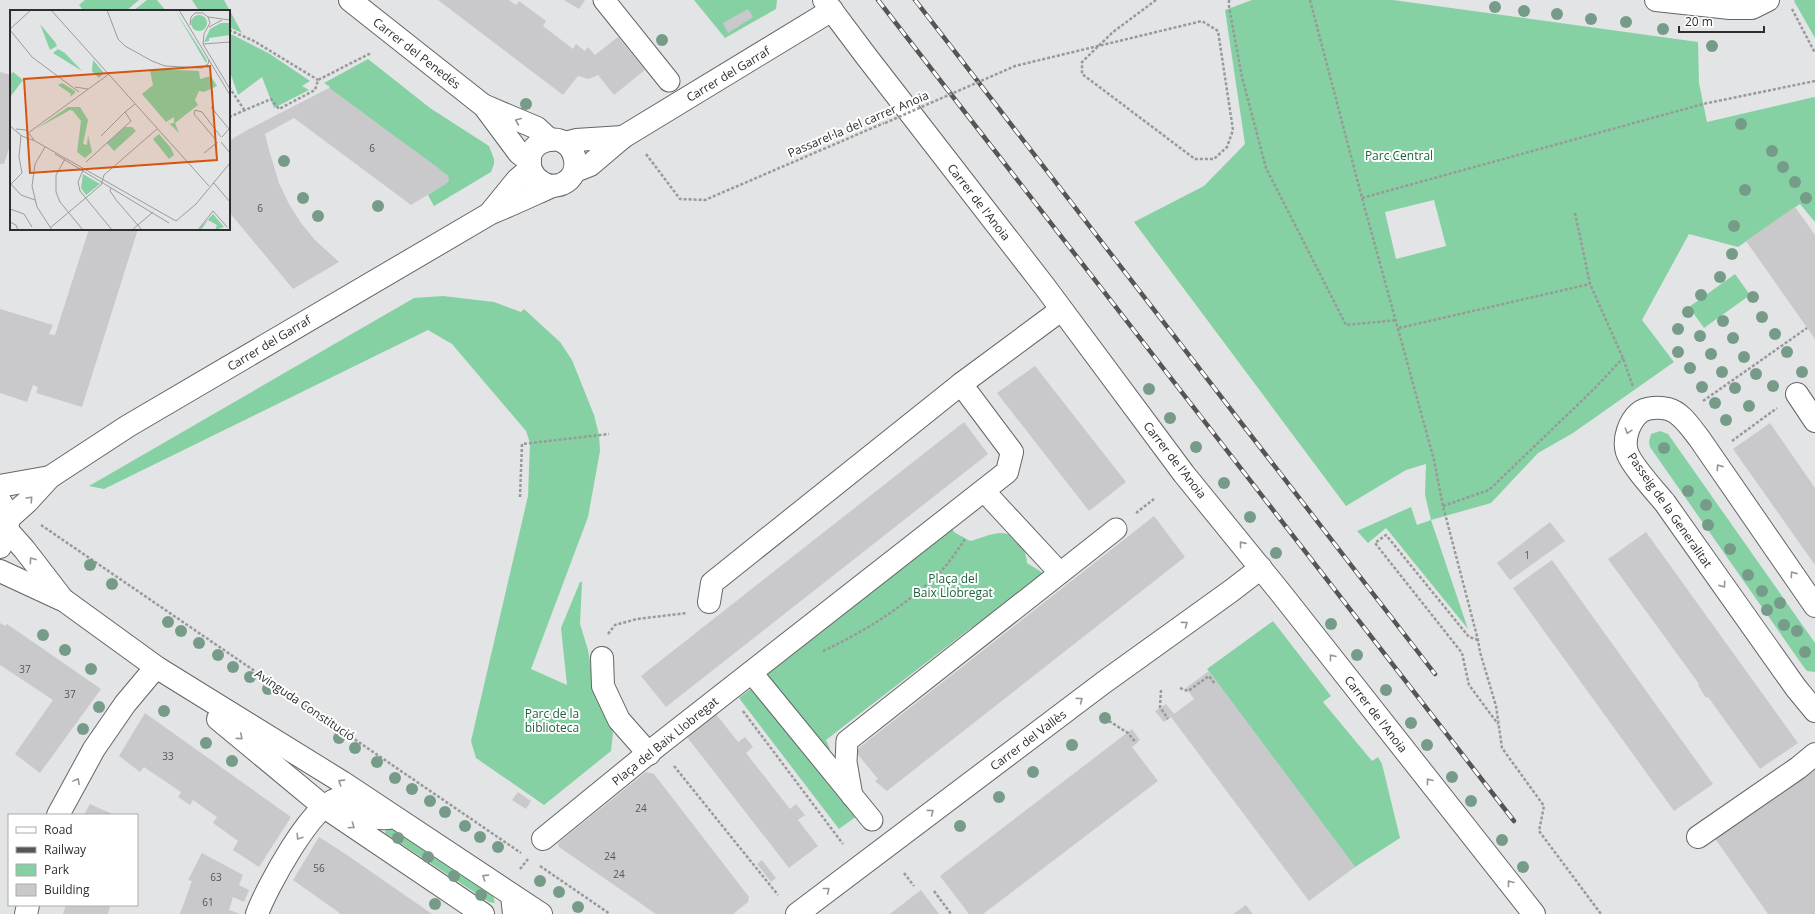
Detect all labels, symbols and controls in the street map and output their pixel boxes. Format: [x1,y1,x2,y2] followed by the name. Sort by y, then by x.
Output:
[1679,8,1764,34] scale bar
[10,10,230,230] inset map
[370,13,465,93] street label: Carrer del Penedés
[1685,13,1713,30] text: 20 m
[683,42,774,106] street label: Carrer del Garraf
[785,87,931,161] street label: Passarel·la del carrer Anoia
[515,117,522,125] one-way arrow
[369,141,375,155] house number: 6
[1365,147,1433,164] park label: Parc Central
[944,160,1014,244] street label: Carrer de l'Anoia
[257,201,263,215] house number: 6
[224,311,315,375] street label: Carrer del Garraf
[1140,418,1210,502] street label: Carrer de l'Anoia
[1624,427,1633,434] one-way arrow
[1624,449,1716,571] street label: Passeig de la Generalitat
[1716,464,1724,471] one-way arrow
[25,496,33,504] one-way arrow
[1239,542,1246,549] one-way arrow
[1524,548,1530,562] house number: 1
[30,557,37,564] one-way arrow
[913,570,993,601] park label: Plaça del Baix Llobregat
[1791,572,1798,579] one-way arrow
[1718,581,1726,588] one-way arrow
[1181,622,1188,629] one-way arrow
[1329,655,1336,662] one-way arrow
[19,662,31,676] house number: 37
[251,665,359,745] street label: Avinguda Constitució
[1341,672,1411,756] street label: Carrer de l'Anoia
[64,687,76,701] house number: 37
[608,693,722,789] street label: Plaça del Baix Llobregat
[1076,698,1083,705] one-way arrow
[525,705,579,736] park label: Parc de la biblioteca
[986,706,1070,774] street label: Carrer del Vallès
[235,732,242,739] one-way arrow
[162,749,174,763] house number: 33
[72,777,79,785] one-way arrow
[338,779,345,787] one-way arrow
[1427,779,1434,786] one-way arrow
[635,801,647,815] house number: 24
[927,810,934,817] one-way arrow
[8,814,138,906] legend
[44,821,73,838] text: Road
[348,821,355,829] one-way arrow
[297,833,304,840] one-way arrow
[44,841,87,858] text: Railway
[604,849,616,863] house number: 24
[44,861,70,878] text: Park
[313,861,325,875] house number: 56
[613,867,625,881] house number: 24
[210,870,222,884] house number: 63
[482,874,489,882] one-way arrow
[44,881,90,898] text: Building
[1507,881,1514,888] one-way arrow
[823,888,830,895] one-way arrow
[202,895,214,909] house number: 61

